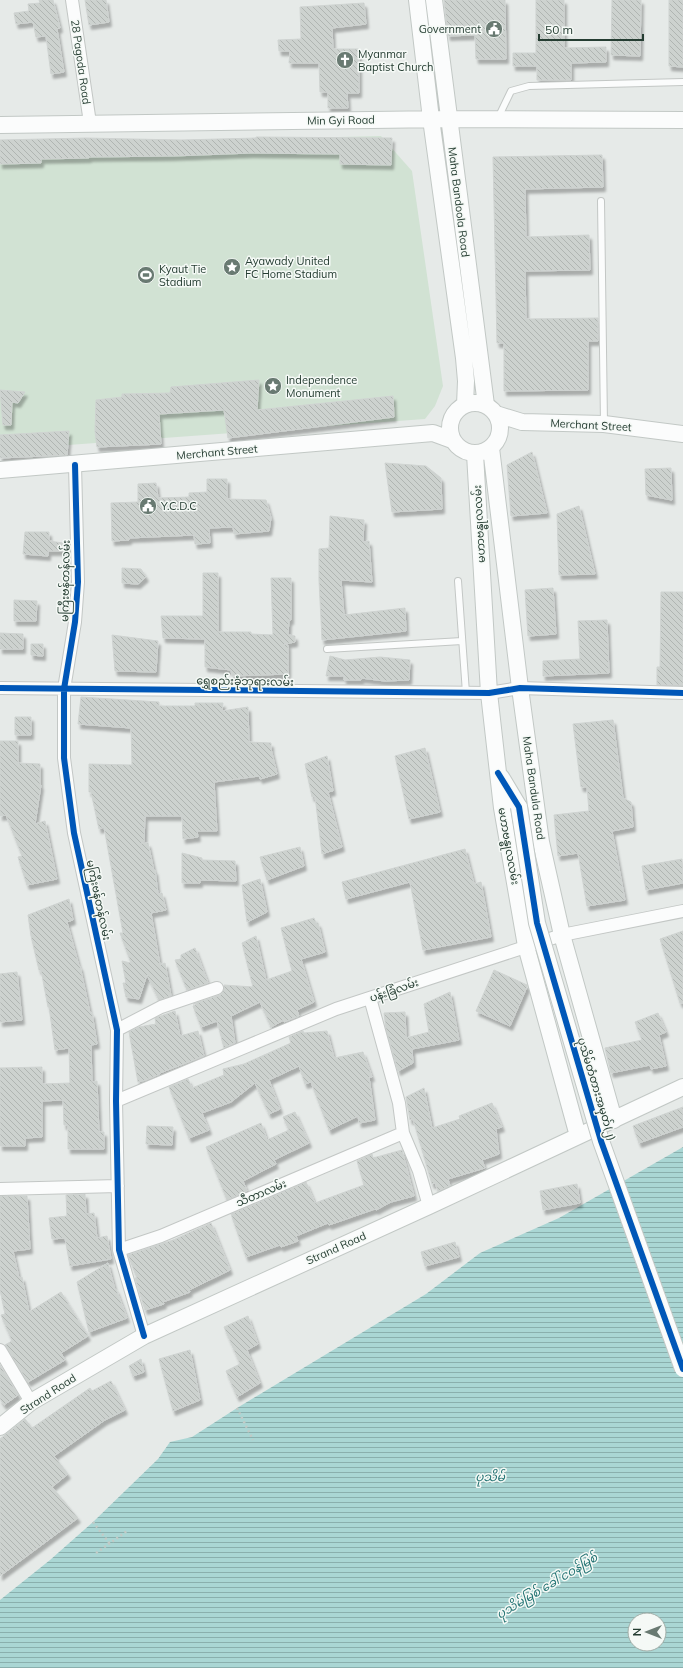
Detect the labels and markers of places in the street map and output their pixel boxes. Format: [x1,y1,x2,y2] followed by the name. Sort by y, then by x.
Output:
[484,19,504,39] public building icon: Government
[419,22,481,36] place label: Government
[358,47,433,74] place label: Myanmar Baptist Church
[335,50,355,70] church icon: Myanmar Baptist Church
[245,254,337,281] place label: Ayawady United FC Home Stadium
[222,257,242,277] place icon: Ayawady United FC Home Stadium
[159,262,206,289] place label: Kyaut Tie Stadium
[136,265,156,285] sports icon: Kyaut Tie Stadium
[286,373,357,400] place label: Independence Monument
[263,376,283,396] place icon: Independence Monument
[138,496,158,516] public building icon: Y.C.D.C
[160,499,197,513] place label: Y.C.D.C

